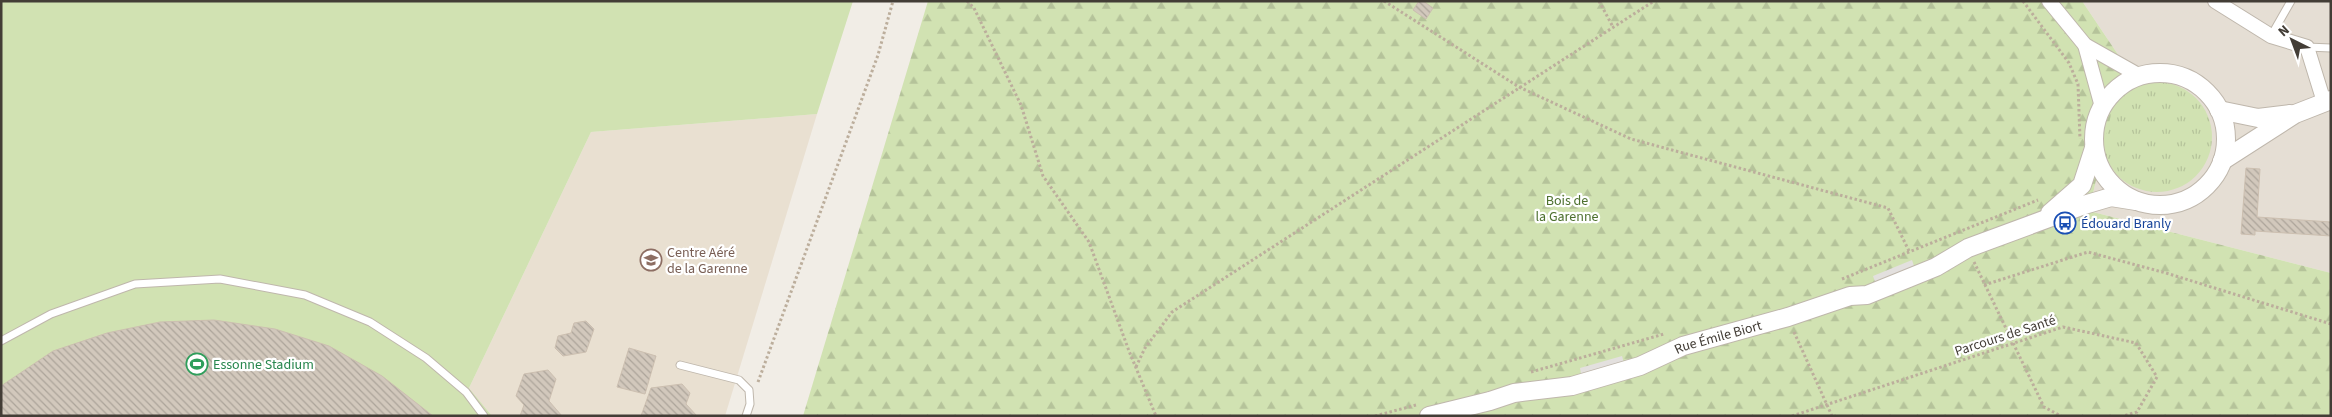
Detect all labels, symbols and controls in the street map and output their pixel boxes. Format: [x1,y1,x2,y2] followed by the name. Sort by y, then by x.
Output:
[2267,15,2317,65] north arrow
[2274,21,2294,42] text: N
[1535,191,1599,227] park label: Bois de la Garenne
[2053,211,2077,235] bus stop icon: Édouard Branly
[2081,214,2172,234] place label: Édouard Branly
[667,243,748,279] place label: Centre Aéré de la Garenne
[639,248,663,272] school or university icon: Centre Aéré de la Garenne
[1952,310,2058,362] street label: Parcours de Santé
[1671,316,1764,360] street label: Rue Émile Biort
[185,352,209,376] sports icon: Essonne Stadium
[213,355,314,375] place label: Essonne Stadium

